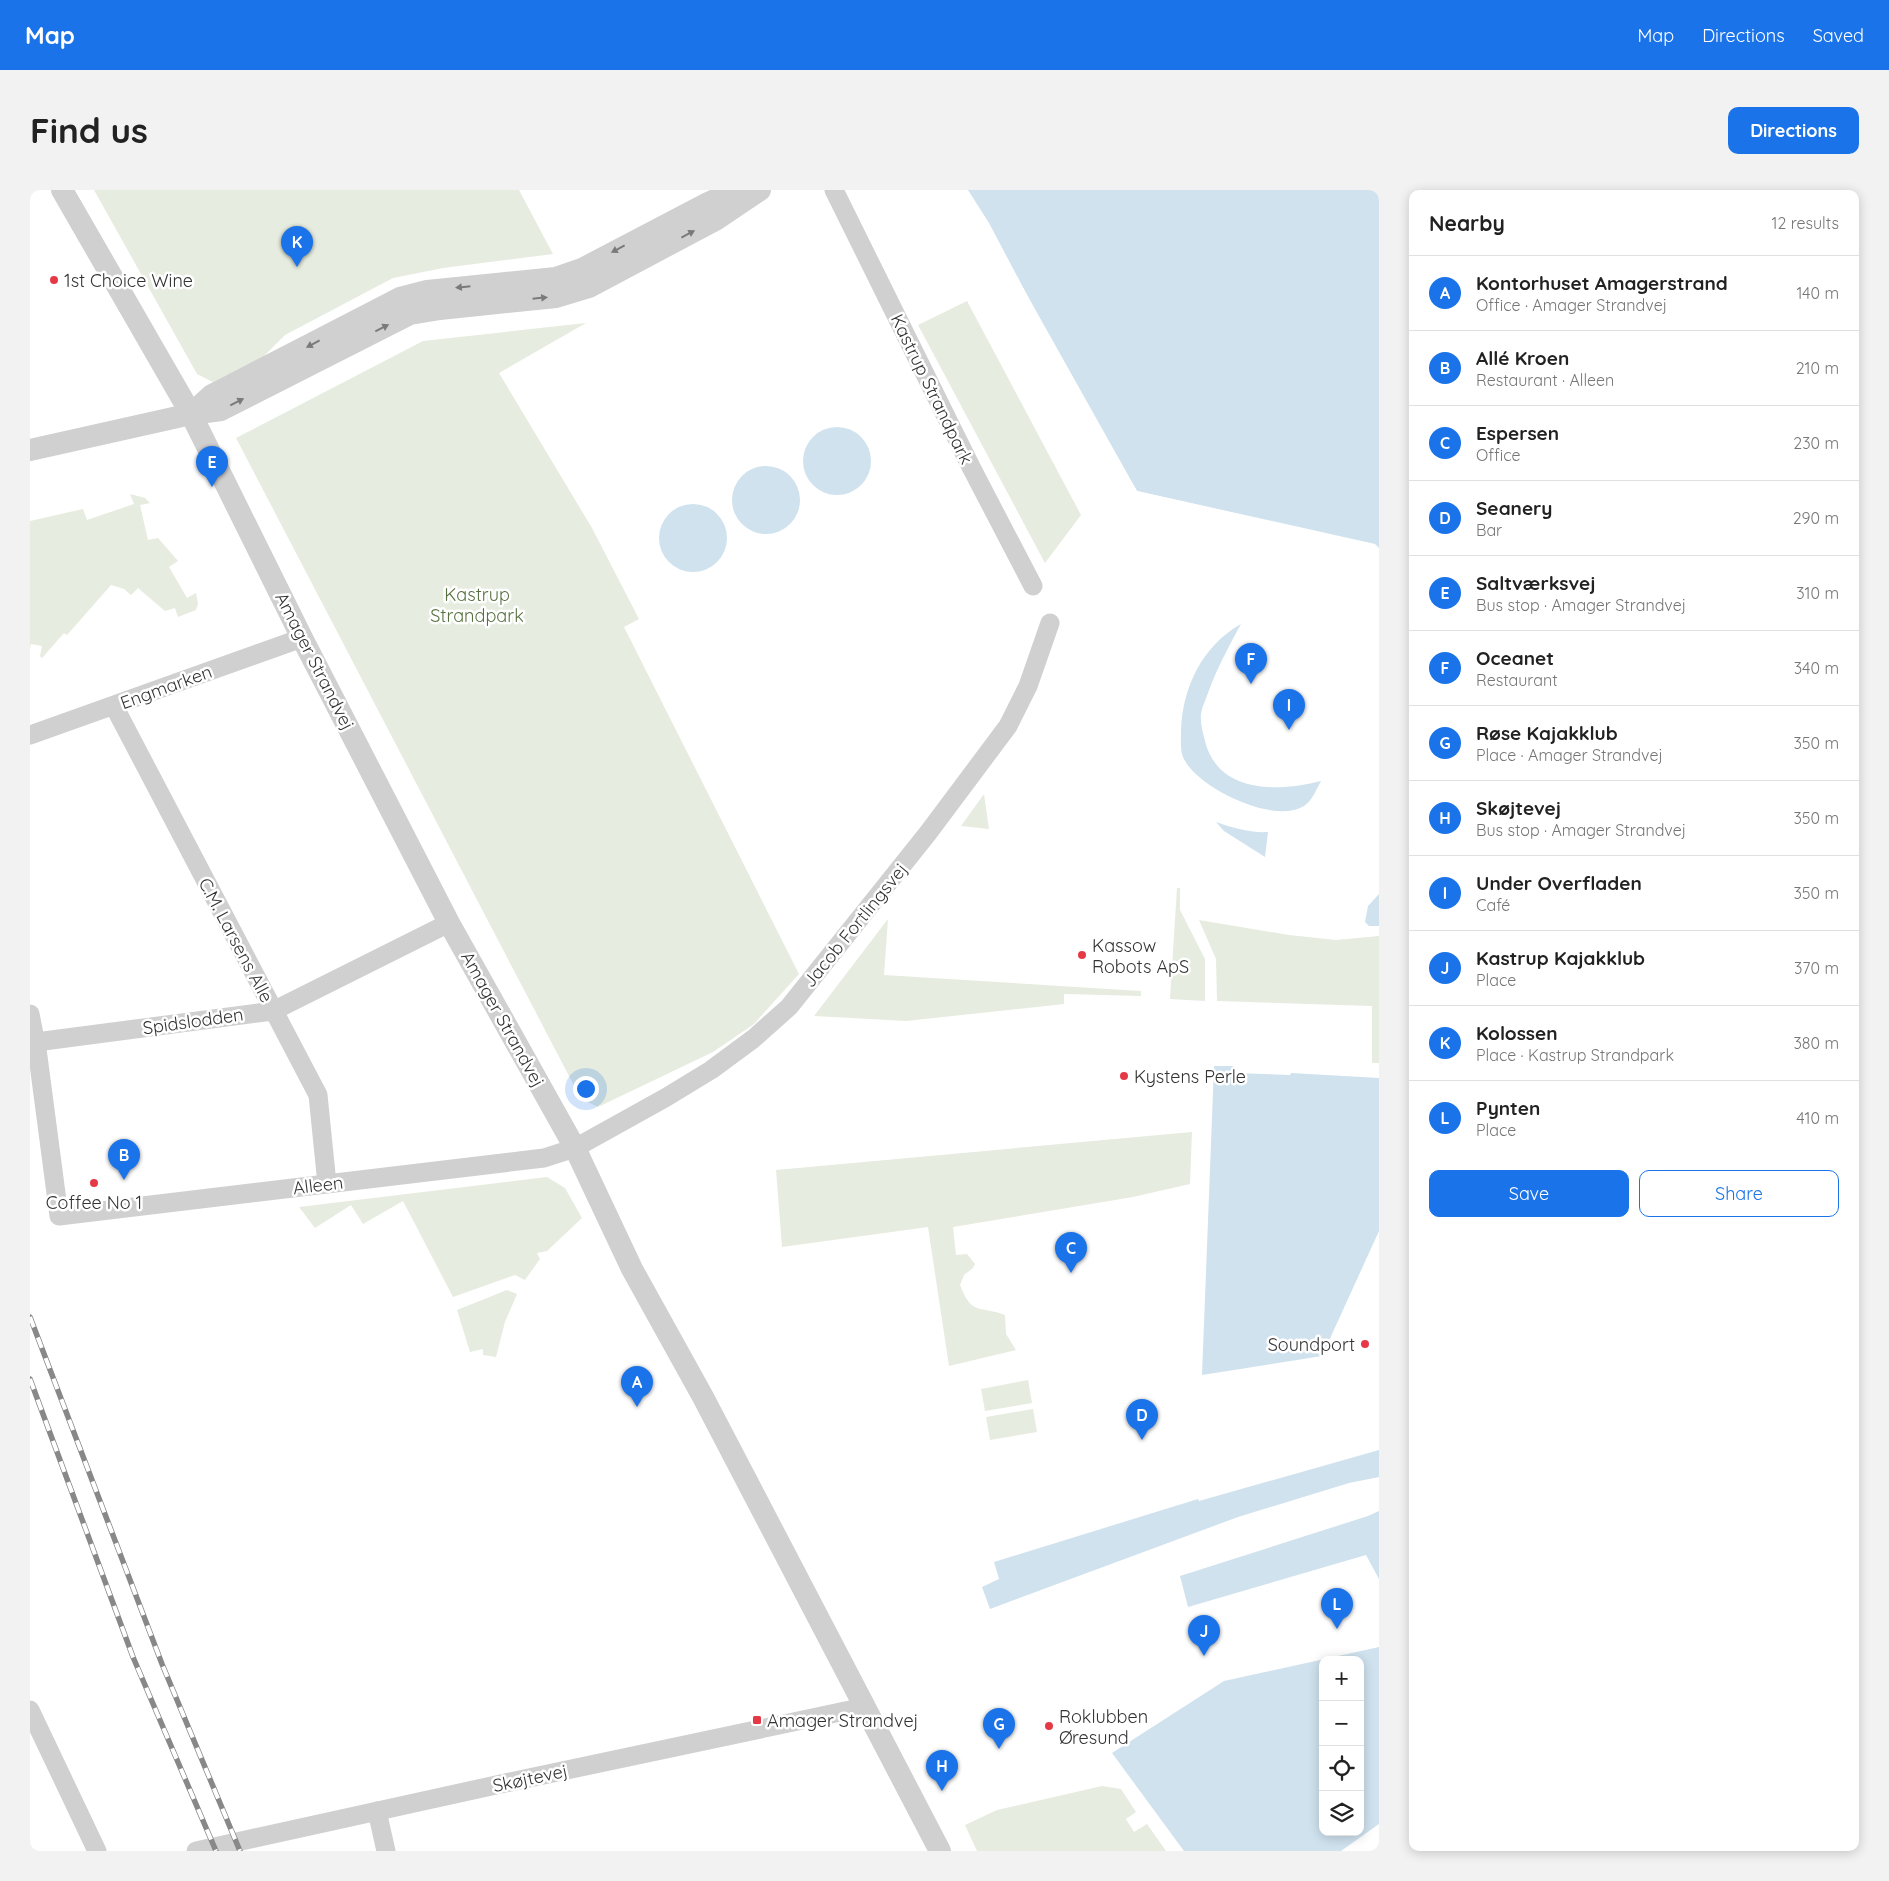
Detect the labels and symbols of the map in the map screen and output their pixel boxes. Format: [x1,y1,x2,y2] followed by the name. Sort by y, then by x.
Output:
[281,226,313,267] pin: K
[681,230,695,238] one-way arrow
[612,245,625,254] one-way arrow
[64,269,193,292] place label: 1st Choice Wine
[48,274,60,286] marker: 1st Choice Wine
[454,283,470,291] one-way arrow
[532,294,548,302] one-way arrow
[886,310,978,468] street label: Kastrup Strandpark
[375,324,389,332] one-way arrow
[305,340,320,348] one-way arrow
[230,398,245,406] one-way arrow
[196,446,228,487] pin: E
[430,583,524,627] park label: Kastrup Strandpark
[270,588,360,734] street label: Amager Strandvej
[1235,643,1267,684] pin: F
[117,660,215,714] street label: Engmarken
[1273,689,1305,730] pin: I
[798,858,912,992] street label: Jacob Fortlingsvej
[194,874,278,1006] street label: C.M. Larsens Alle
[1092,934,1189,978] place label: Kassow Robots ApS
[456,947,550,1091] street label: Amager Strandvej
[1076,949,1088,961] marker: Kassow Robots ApS
[141,1003,245,1039] street label: Spidslodden
[1134,1065,1246,1088] place label: Kystens Perle
[1118,1070,1130,1082] marker: Kystens Perle
[573,1076,599,1102] your location
[108,1139,140,1180] pin: B
[292,1171,344,1199] street label: Alleen
[88,1177,100,1189] marker: Coffee No 1
[46,1191,142,1214] place label: Coffee No 1
[1055,1232,1087,1273] pin: C
[1268,1333,1355,1356] place label: Soundport
[1359,1338,1371,1350] marker: Soundport
[621,1366,653,1407] pin: A
[1126,1399,1158,1440] pin: D
[1321,1588,1353,1629] pin: L
[1188,1615,1220,1656] pin: J
[1059,1705,1148,1749] place label: Roklubben Øresund
[983,1708,1015,1749] pin: G
[767,1709,918,1732] place label: Amager Strandvej
[751,1714,763,1726] marker: Amager Strandvej
[1043,1720,1055,1732] marker: Roklubben Øresund
[926,1750,958,1791] pin: H
[490,1759,570,1797] street label: Skøjtevej

